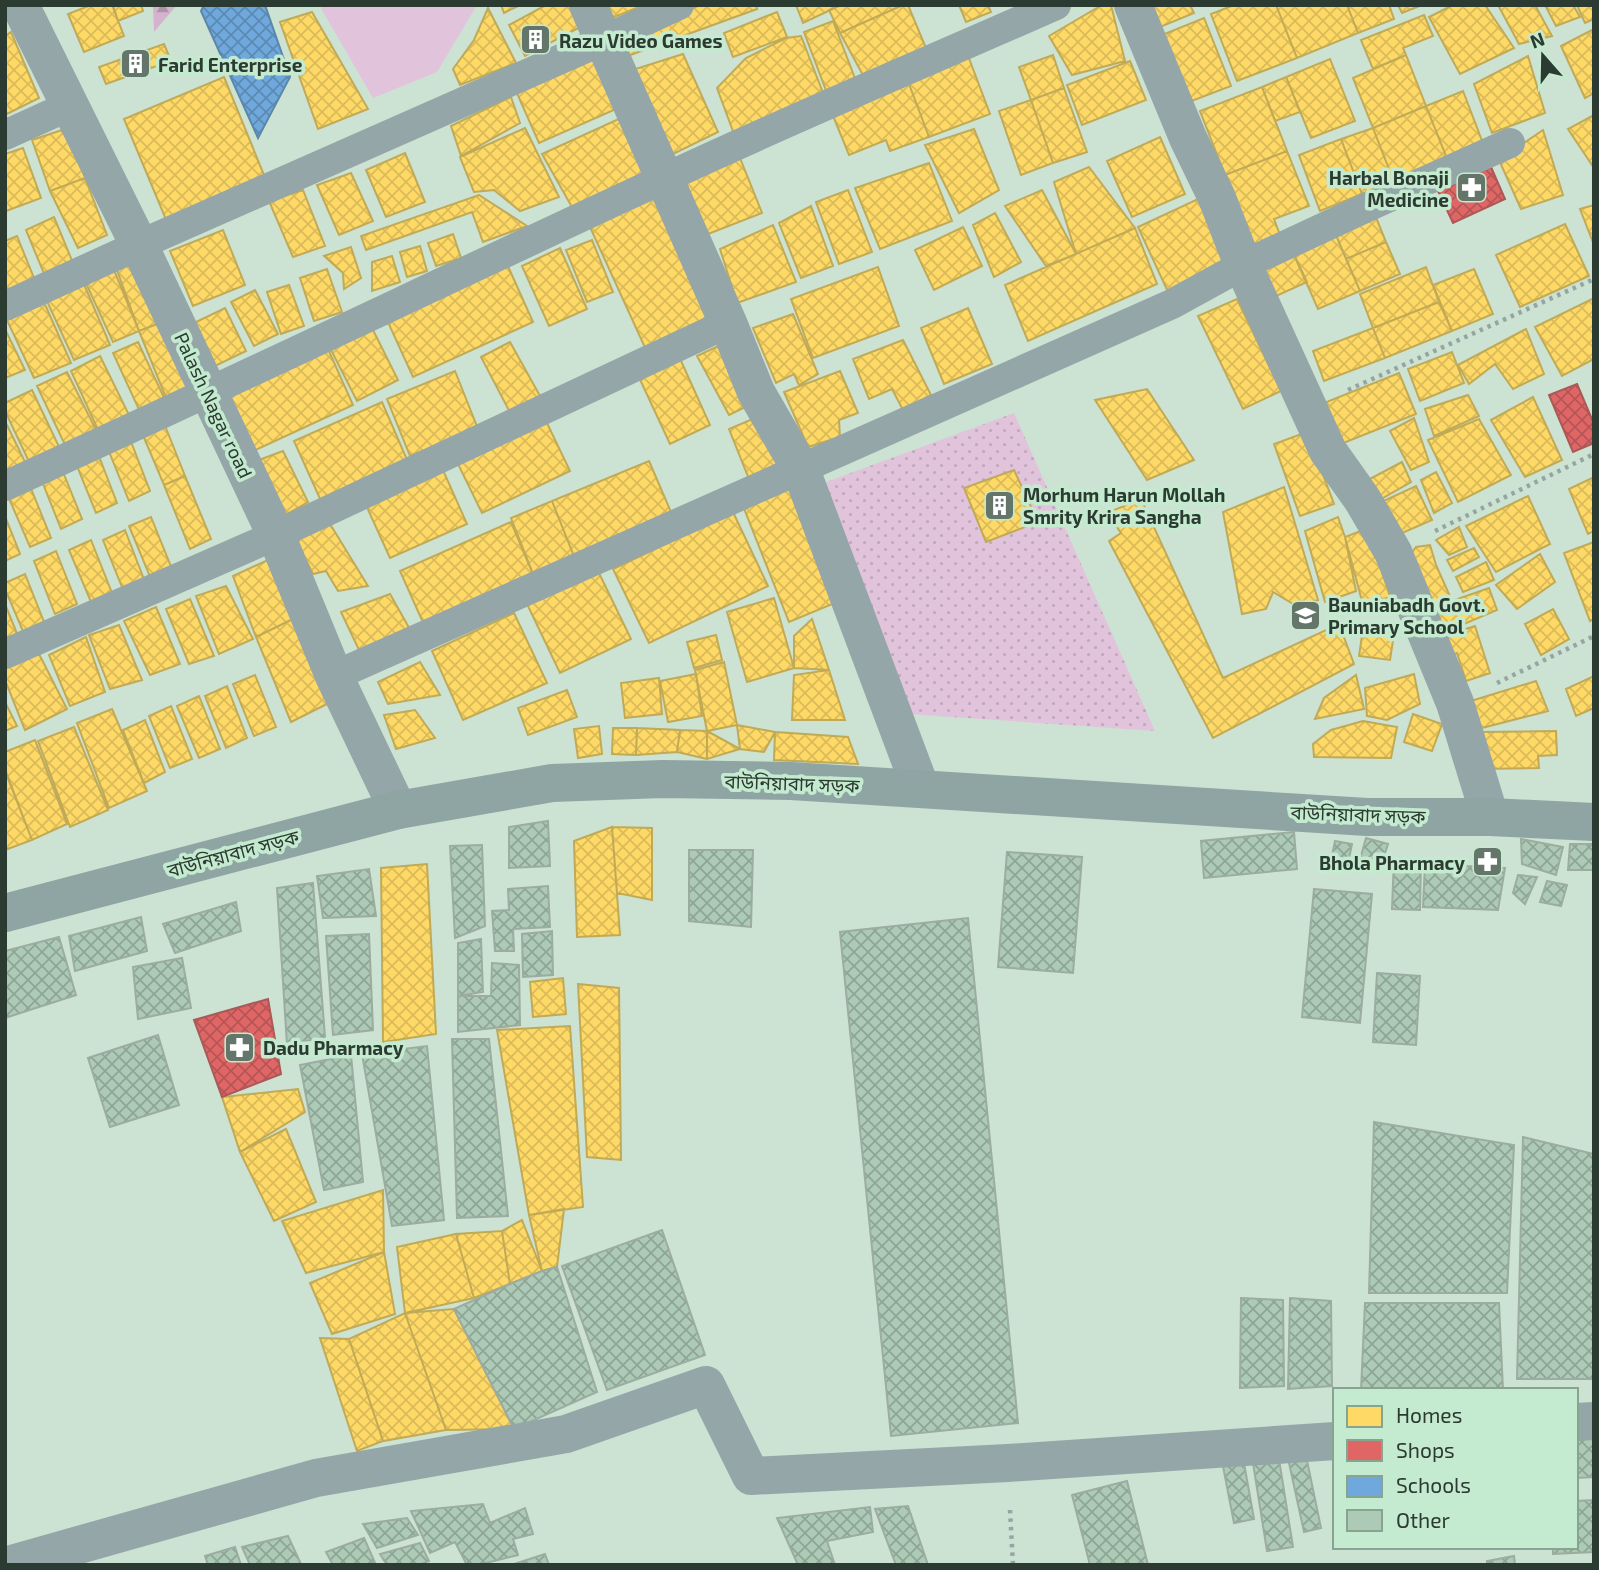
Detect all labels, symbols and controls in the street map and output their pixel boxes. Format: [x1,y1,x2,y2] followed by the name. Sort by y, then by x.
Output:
[1508,21,1578,91] north arrow
[519,23,553,57] building icon: Razu Video Games
[1527,26,1547,53] text: N
[559,29,723,52] place label: Razu Video Games
[118,47,152,81] building icon: Farid Enterprise
[158,53,303,76] place label: Farid Enterprise
[1329,166,1449,211] place label: Harbal Bonaji Medicine
[1455,171,1489,205] pharmacy icon: Harbal Bonaji Medicine
[170,328,258,482] street label: Palash Nagar road
[1023,483,1225,529] place label: Morhum Harun Mollah Smrity Krira Sangha
[983,488,1017,522] building icon: Morhum Harun Mollah Smrity Krira Sangha
[1328,593,1485,639] place label: Bauniabadh Govt. Primary School
[1288,598,1322,632] school or university icon: Bauniabadh Govt. Primary School
[723,769,861,797] street label: বাউনিয়াবাদ সড়ক
[1289,800,1427,828] street label: বাউনিয়াবাদ সড়ক
[164,824,302,882] street label: বাউনিয়াবাদ সড়ক
[1471,845,1505,879] pharmacy icon: Bhola Pharmacy
[1319,851,1465,875] place label: Bhola Pharmacy
[223,1030,257,1064] pharmacy icon: Dadu Pharmacy
[263,1036,404,1060] place label: Dadu Pharmacy
[1333,1388,1578,1549] legend
[1396,1402,1462,1427] text: Homes
[1396,1437,1455,1462] text: Shops
[1396,1472,1471,1497] text: Schools
[1396,1507,1451,1532] text: Other

